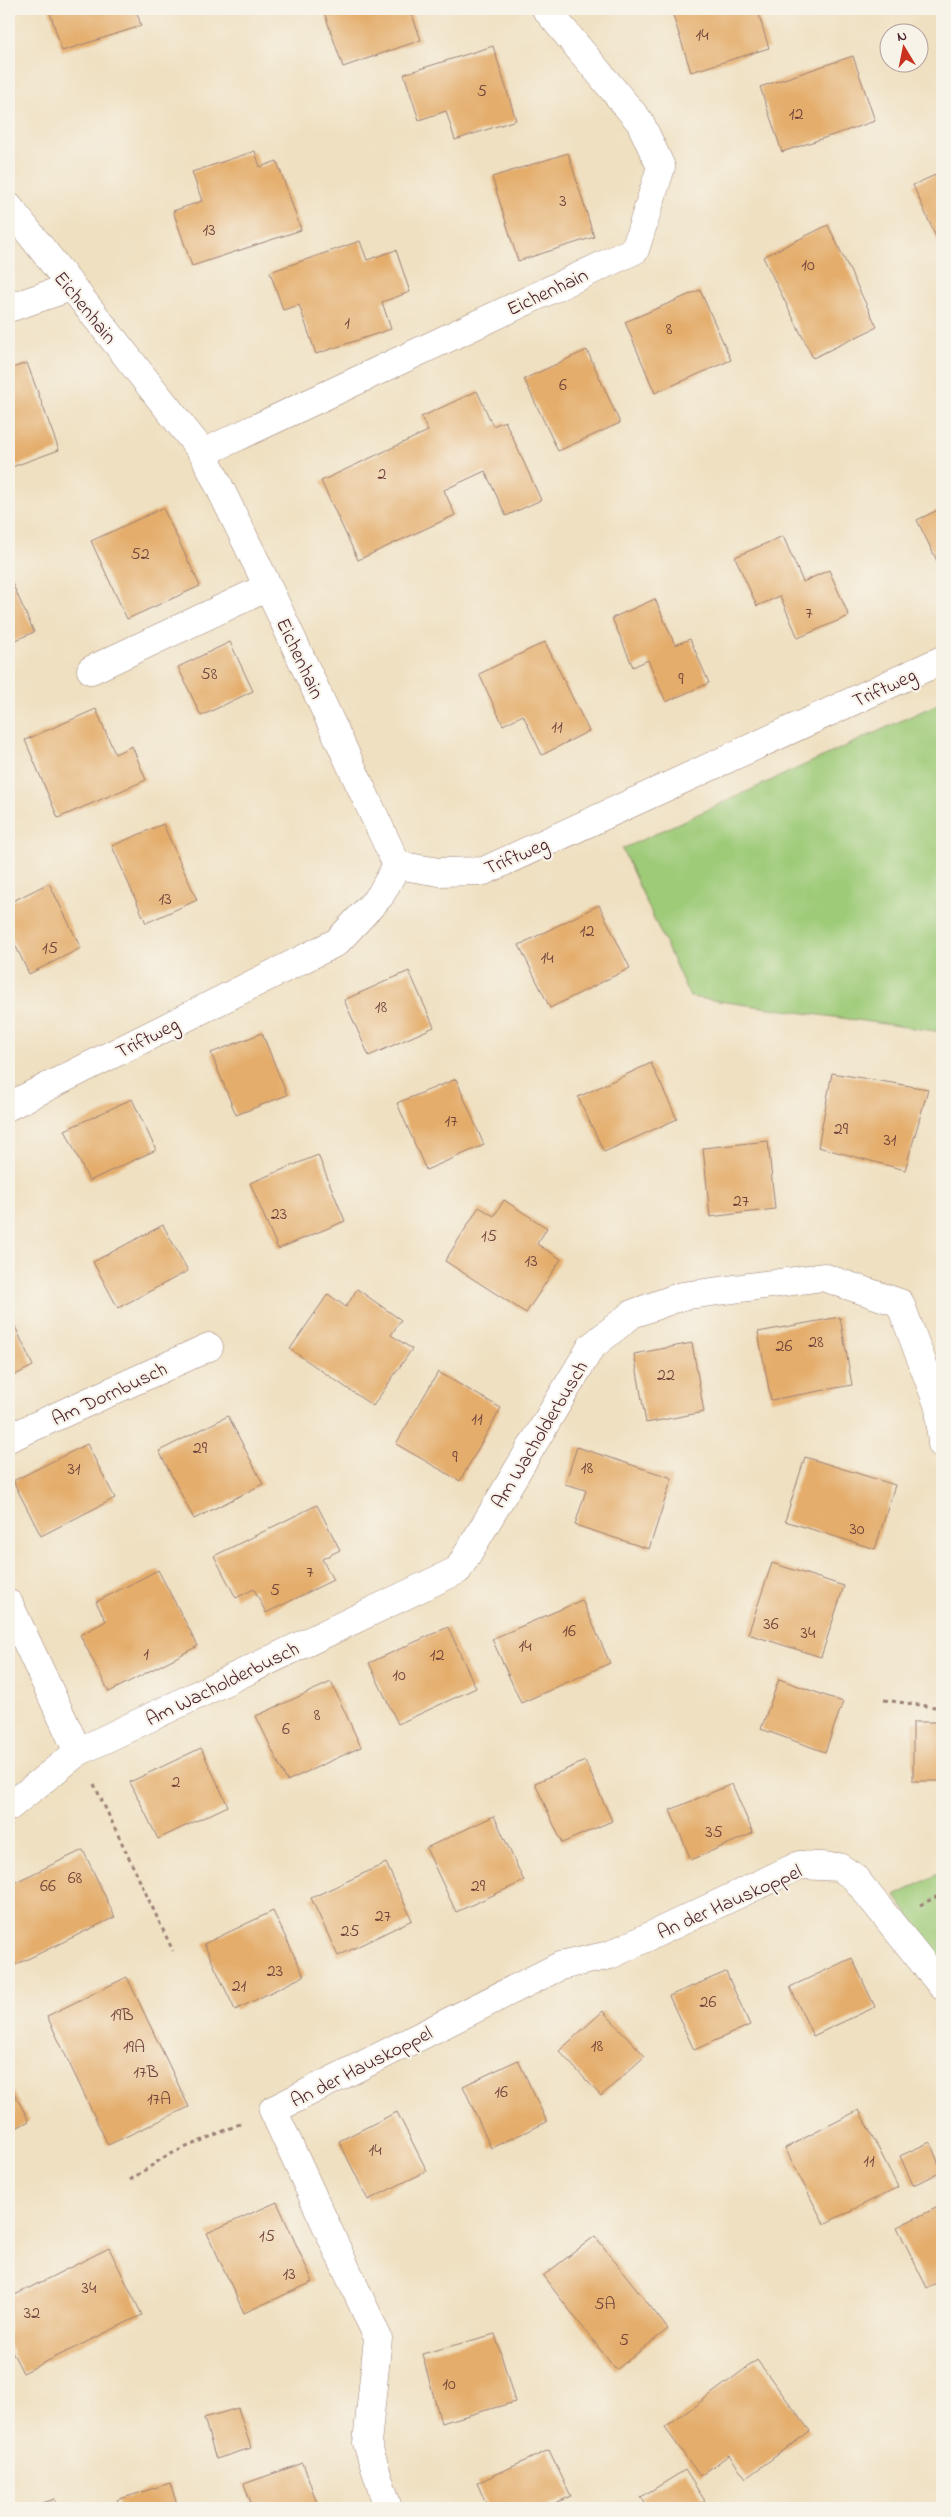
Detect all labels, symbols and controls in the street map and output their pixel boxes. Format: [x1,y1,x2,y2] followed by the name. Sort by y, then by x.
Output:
[878,22,928,72] north arrow
[695,23,709,49] house number: 14
[896,26,908,48] text: N
[477,79,487,105] house number: 5
[789,102,803,128] house number: 12
[559,189,567,215] house number: 3
[202,218,216,244] house number: 13
[801,253,815,279] house number: 10
[503,262,594,325] street label: Eichenhain
[46,266,123,351] street label: Eichenhain
[344,311,350,337] house number: 1
[666,317,673,343] house number: 8
[559,373,567,399] house number: 6
[378,462,387,488] house number: 2
[130,542,150,568] house number: 52
[805,601,813,627] house number: 7
[267,614,330,705] street label: Eichenhain
[200,662,218,688] house number: 58
[848,662,922,718] street label: Triftweg
[678,667,684,693] house number: 9
[551,715,563,741] house number: 11
[480,831,554,885] street label: Triftweg
[158,887,172,913] house number: 13
[580,919,594,945] house number: 12
[42,936,58,962] house number: 15
[540,946,554,972] house number: 14
[375,995,387,1021] house number: 18
[111,1011,185,1068] street label: Triftweg
[444,1109,458,1135] house number: 17
[834,1117,849,1143] house number: 29
[883,1128,897,1154] house number: 31
[733,1189,750,1215] house number: 27
[271,1202,287,1228] house number: 23
[481,1224,497,1250] house number: 15
[524,1249,538,1275] house number: 13
[808,1330,824,1356] house number: 28
[776,1334,793,1360] house number: 26
[48,1356,173,1435] street label: Am Dornbusch
[486,1356,597,1515] street label: Am Wacholderbusch
[657,1363,675,1389] house number: 22
[471,1407,483,1433] house number: 11
[193,1436,208,1462] house number: 29
[452,1445,458,1471] house number: 9
[581,1456,593,1482] house number: 18
[67,1457,81,1483] house number: 31
[849,1517,865,1543] house number: 30
[306,1560,314,1586] house number: 7
[270,1578,280,1604] house number: 5
[763,1612,779,1638] house number: 36
[562,1619,576,1645] house number: 16
[801,1621,816,1647] house number: 34
[518,1634,532,1660] house number: 14
[141,1635,305,1735] street label: Am Wacholderbusch
[143,1642,149,1668] house number: 1
[430,1643,444,1669] house number: 12
[392,1663,406,1689] house number: 10
[314,1703,321,1729] house number: 8
[282,1717,290,1743] house number: 6
[172,1770,181,1796] house number: 2
[705,1820,723,1846] house number: 35
[653,1858,807,1948] street label: An der Hauskoppel
[68,1866,83,1892] house number: 68
[40,1874,56,1900] house number: 66
[471,1874,486,1900] house number: 29
[375,1904,392,1930] house number: 27
[340,1919,360,1945] house number: 25
[267,1959,283,1985] house number: 23
[232,1974,247,2000] house number: 21
[700,1990,717,2016] house number: 26
[110,2003,134,2029] house number: 19B
[286,2020,438,2117] street label: An der Hauskoppel
[591,2034,603,2060] house number: 18
[123,2035,145,2061] house number: 19A
[133,2060,159,2086] house number: 17B
[494,2080,508,2106] house number: 16
[147,2087,171,2113] house number: 17A
[368,2138,382,2164] house number: 14
[863,2149,875,2175] house number: 11
[259,2224,275,2250] house number: 15
[282,2262,296,2288] house number: 13
[82,2276,97,2302] house number: 34
[594,2292,616,2318] house number: 5A
[24,2301,40,2327] house number: 32
[619,2328,629,2354] house number: 5
[442,2372,456,2398] house number: 10

